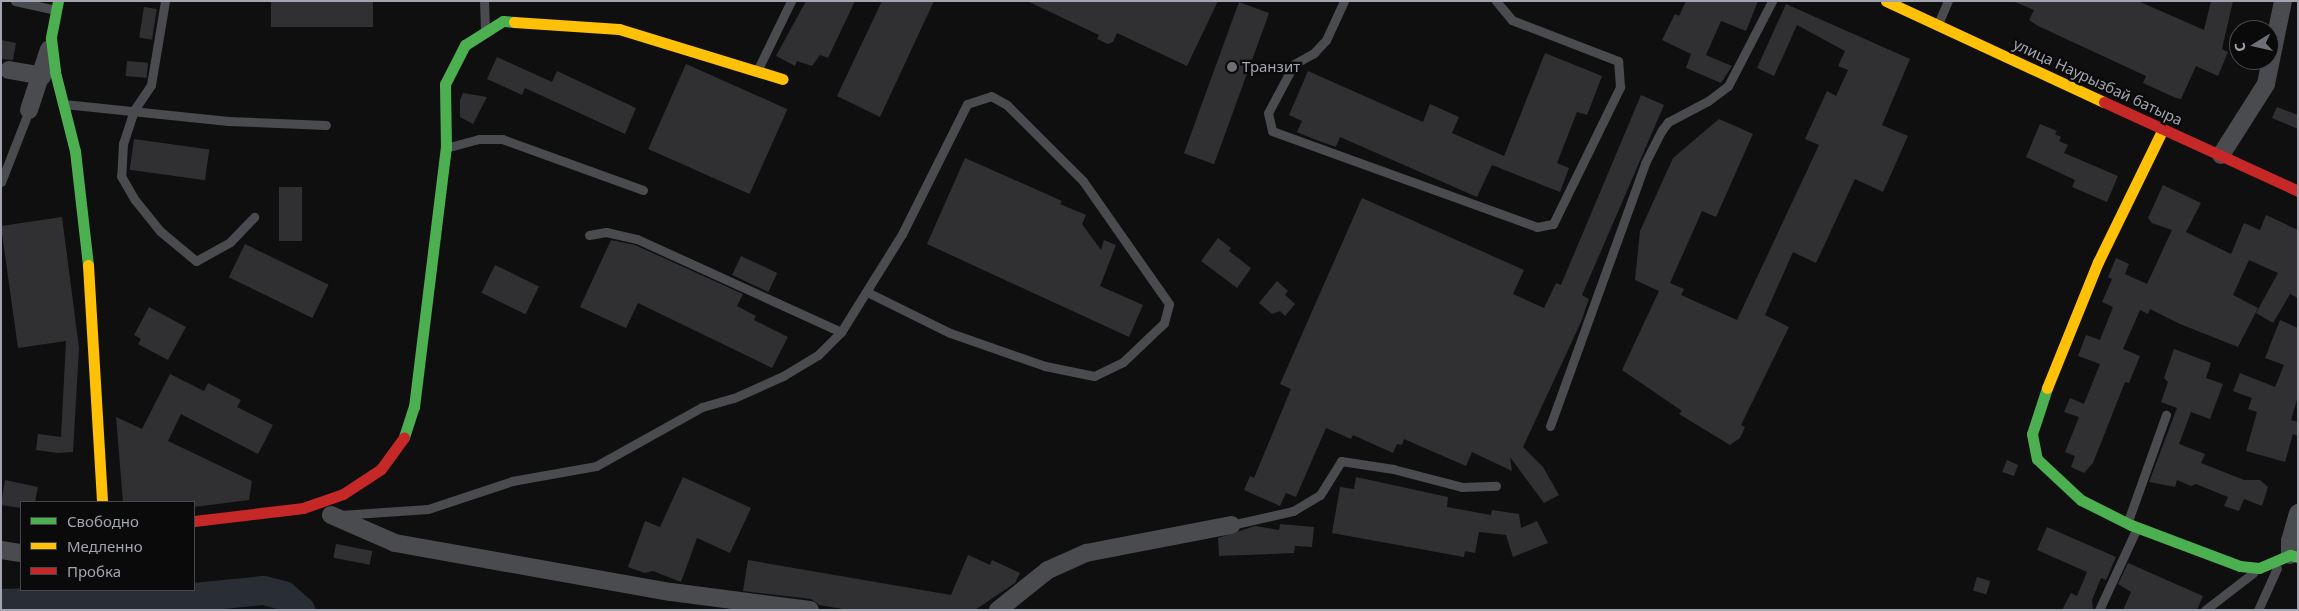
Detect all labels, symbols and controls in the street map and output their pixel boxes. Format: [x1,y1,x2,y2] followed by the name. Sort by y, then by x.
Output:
[2229,20,2279,70] north arrow
[2011,35,2185,129] street label: улица Наурызбай батыра
[2230,41,2250,53] text: С
[1242,58,1300,76] place label: Транзит
[1226,61,1238,73] marker: Транзит
[20,501,195,591] legend
[67,511,139,531] text: Свободно
[67,536,143,556] text: Медленно
[67,561,121,581] text: Пробка

